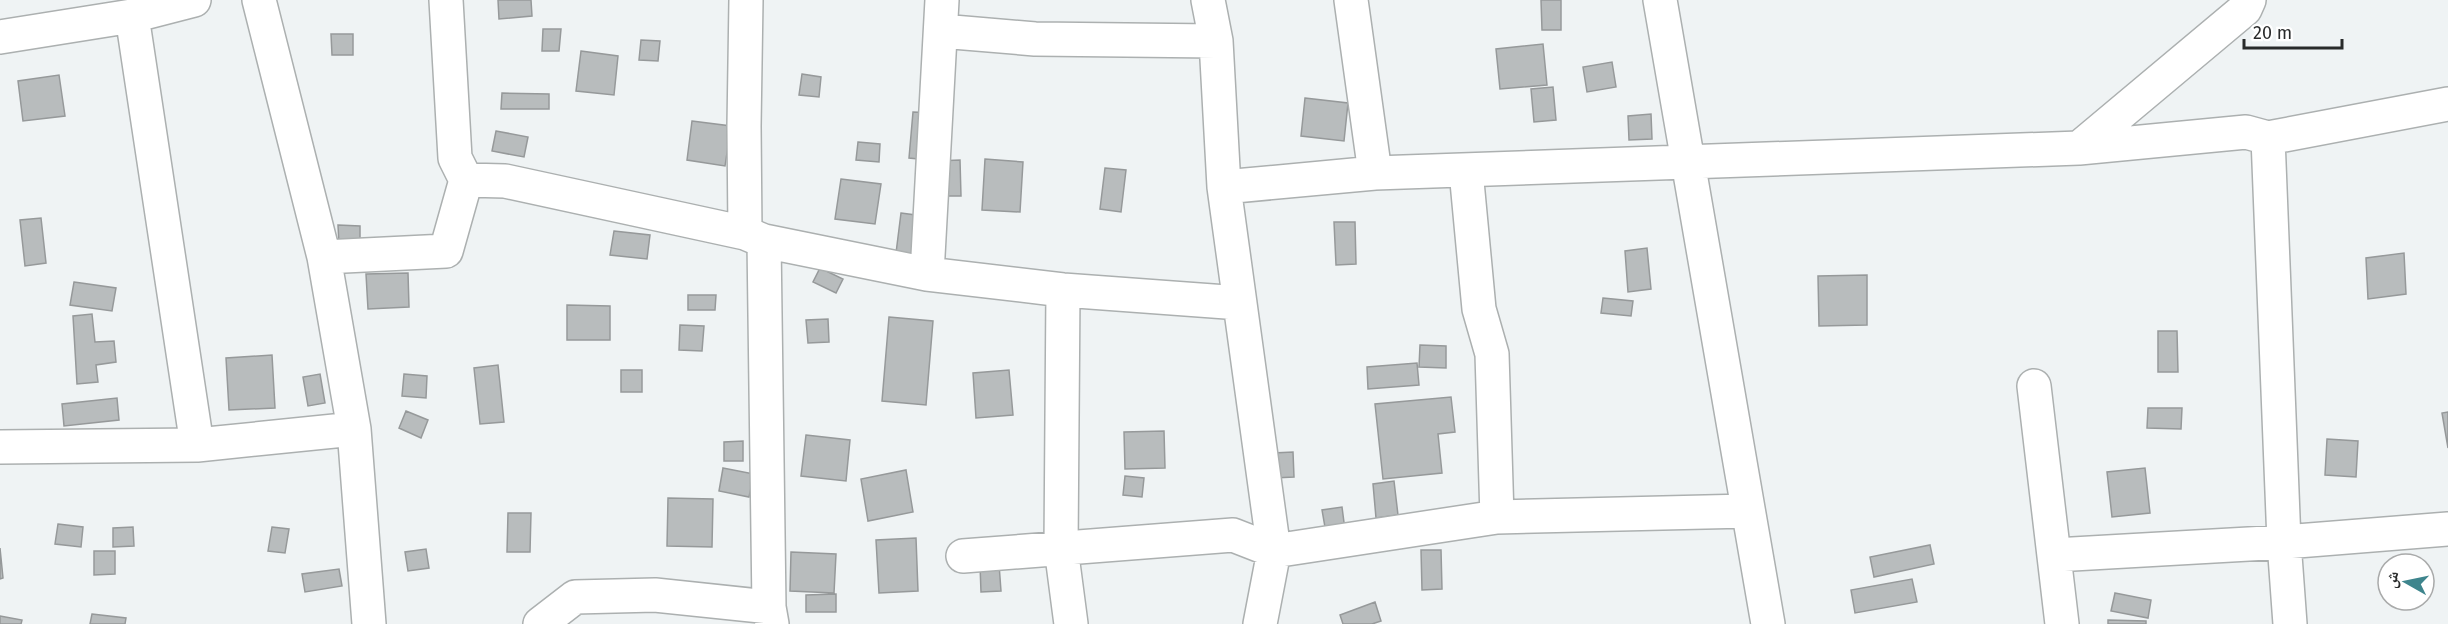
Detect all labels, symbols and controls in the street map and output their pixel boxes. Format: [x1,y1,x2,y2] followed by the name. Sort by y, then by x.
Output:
[2244,12,2342,50] scale bar
[2253,22,2292,44] text: 20 m
[2376,552,2436,612] north arrow
[2381,570,2402,590] text: ش

